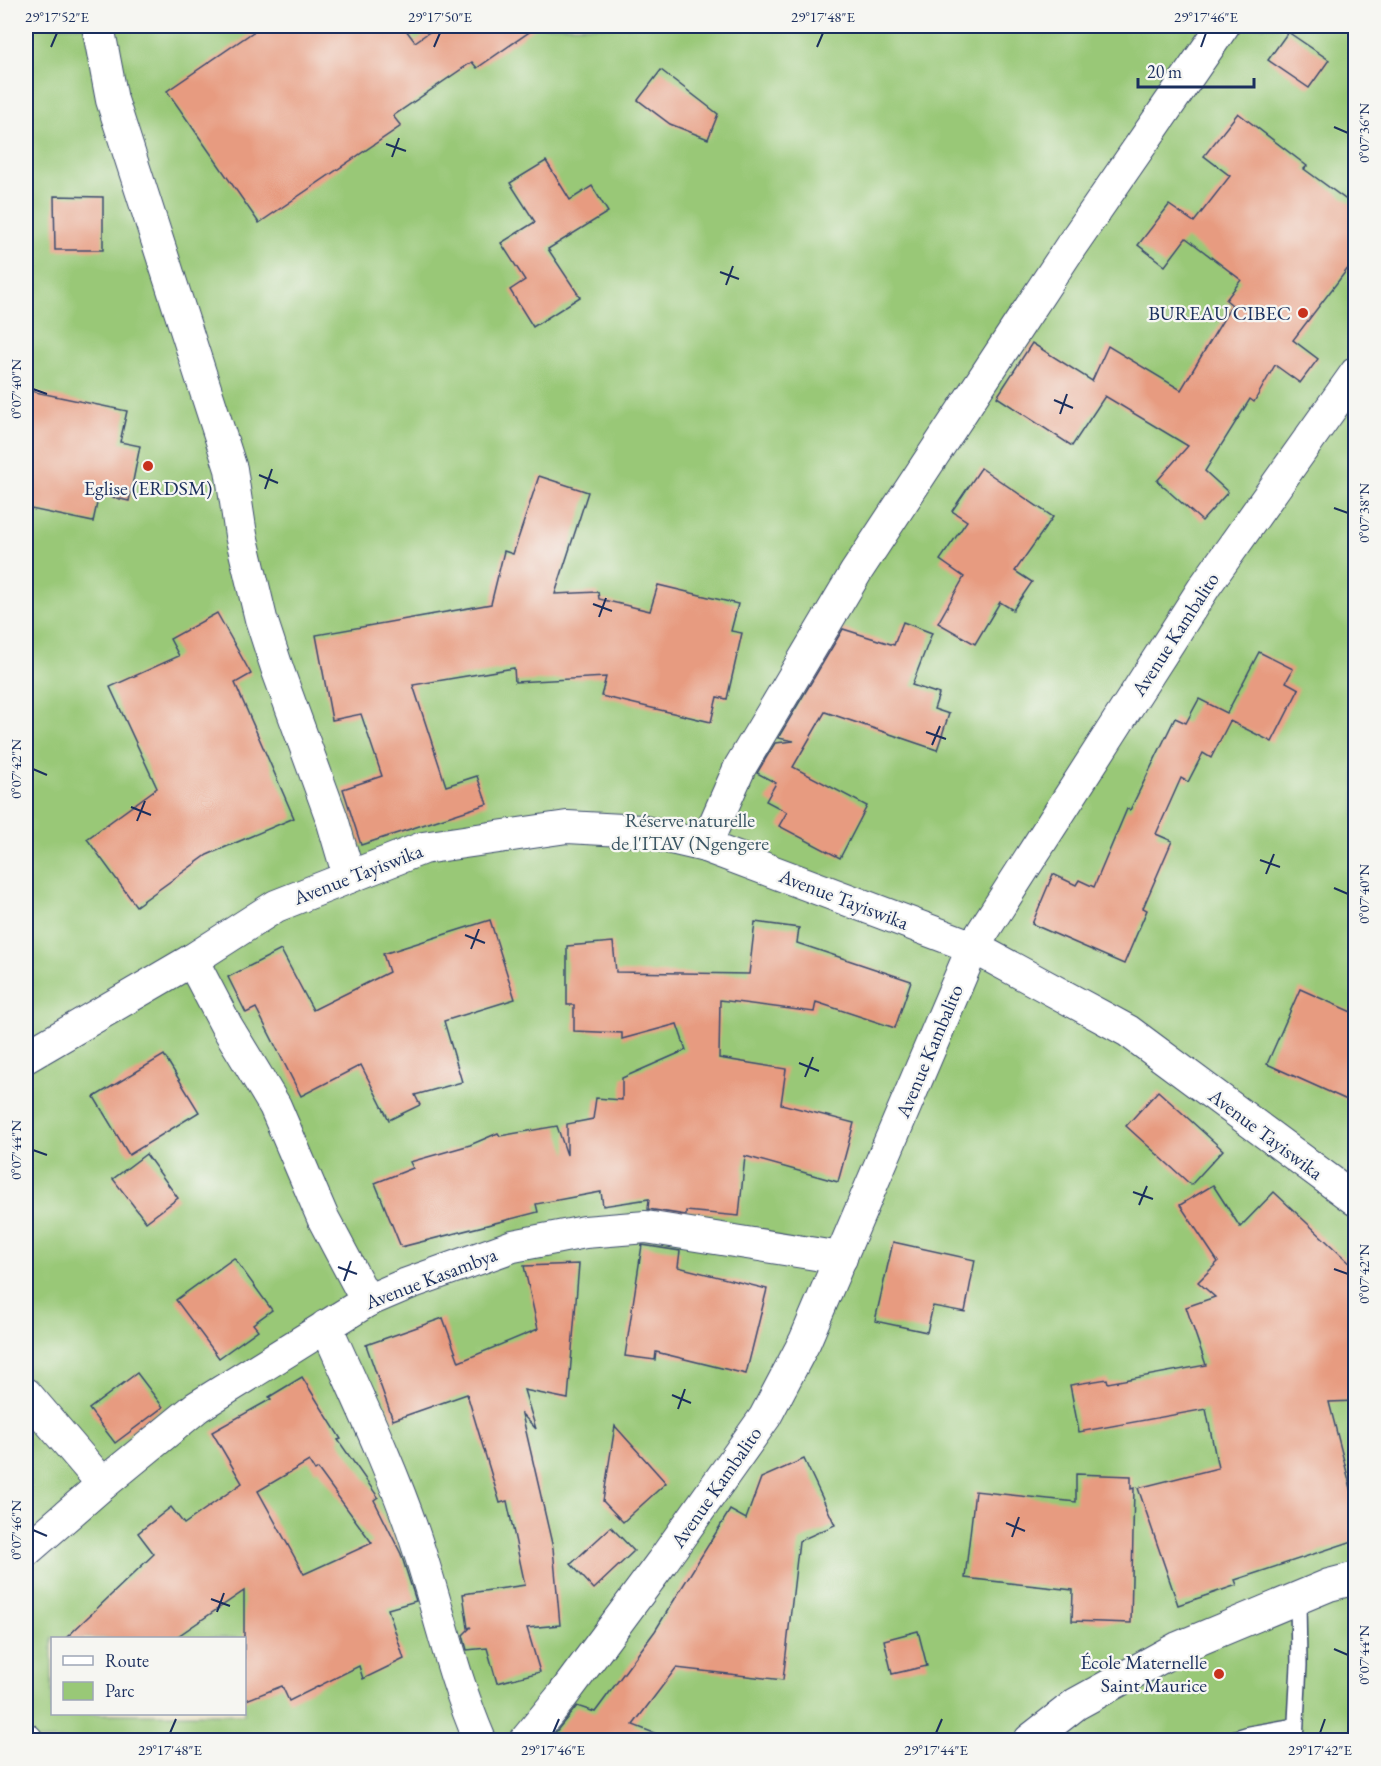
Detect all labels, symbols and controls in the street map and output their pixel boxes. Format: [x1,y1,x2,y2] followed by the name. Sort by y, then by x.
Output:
[25,7,90,26] text: 29°17'52"E
[408,7,473,26] text: 29°17'50"E
[791,7,856,26] text: 29°17'48"E
[1174,7,1239,26] text: 29°17'46"E
[1138,51,1254,89] scale bar
[1147,60,1182,83] text: 20 m
[1354,103,1373,163] text: 0°07'36"N
[1148,300,1291,326] place label: BUREAU CIBEC
[1296,306,1310,320] marker: BUREAU CIBEC
[6,359,25,419] text: 0°07'40"N
[141,459,155,473] marker: Eglise (ERDSM)
[84,475,212,501] place label: Eglise (ERDSM)
[1354,483,1373,543] text: 0°07'38"N
[1125,567,1225,702] street label: Avenue Kambalito
[6,739,25,799] text: 0°07'42"N
[611,807,769,856] park label: Réserve naturelle de l'ITAV (Ngengere
[289,837,426,911] street label: Avenue Tayiswika
[775,862,912,936] street label: Avenue Tayiswika
[1354,864,1373,924] text: 0°07'40"N
[889,980,969,1123] street label: Avenue Kambalito
[1203,1082,1328,1185] street label: Avenue Tayiswika
[6,1120,25,1180] text: 0°07'44"N
[360,1241,501,1315] street label: Avenue Kasambya
[1354,1244,1373,1304] text: 0°07'42"N
[664,1421,768,1554] street label: Avenue Kambalito
[6,1500,25,1560] text: 0°07'46"N
[1354,1625,1373,1685] text: 0°07'44"N
[51,1637,246,1715] legend
[105,1649,149,1672] text: Route
[1080,1649,1207,1698] place label: École Maternelle Saint Maurice
[1212,1667,1226,1681] marker: École Maternelle Saint Maurice
[105,1679,135,1702] text: Parc
[138,1740,203,1759] text: 29°17'48"E
[521,1740,586,1759] text: 29°17'46"E
[904,1740,969,1759] text: 29°17'44"E
[1288,1740,1353,1759] text: 29°17'42"E

